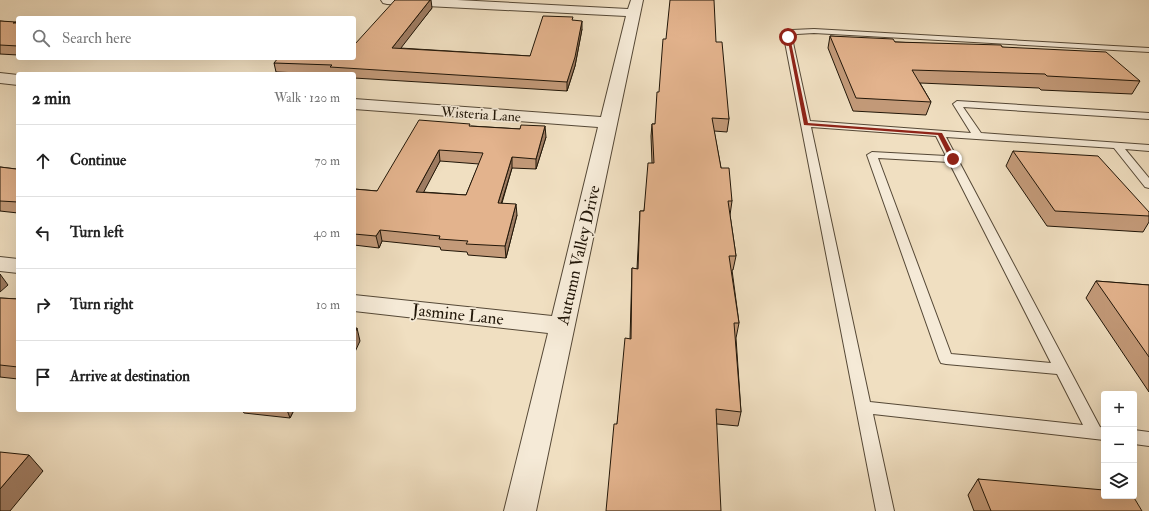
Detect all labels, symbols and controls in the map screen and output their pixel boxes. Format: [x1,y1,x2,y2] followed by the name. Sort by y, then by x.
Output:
[16,16,356,60] search box
[30,27,52,49] icon: search
[779,28,797,46] route start
[62,29,131,48] text: Search here
[32,88,71,109] text: 2 min
[274,90,340,106] text: Walk · 120 m
[440,103,521,126] street label: Wisteria Lane
[32,150,54,172] icon: ahead
[944,150,962,168] route end
[70,151,126,170] text: Continue
[315,153,340,169] text: 70 m
[552,183,606,328] street label: Autumn Valley Drive
[32,222,54,244] icon: left
[70,223,124,242] text: Turn left
[314,225,340,241] text: 40 m
[32,294,54,316] icon: right
[70,295,133,314] text: Turn right
[316,297,340,313] text: 10 m
[410,299,505,331] street label: Jasmine Lane
[32,366,54,388] icon: arrive
[70,367,190,386] text: Arrive at destination
[1101,391,1137,499] map controls
[1101,391,1137,427] button: +
[1101,427,1137,463] button: −
[1101,463,1137,499] button: layers

